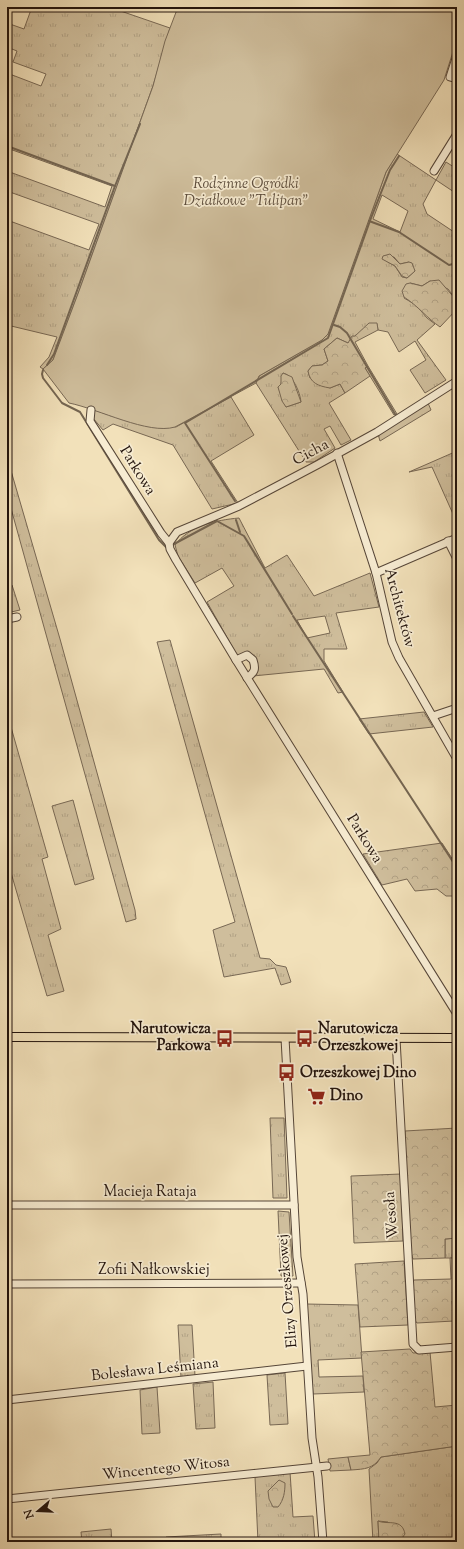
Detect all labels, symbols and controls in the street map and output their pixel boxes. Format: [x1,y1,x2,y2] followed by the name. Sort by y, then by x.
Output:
[184,174,308,212] park label: Rodzinne Ogródki Działkowe "Tulipan"
[289,435,333,471] street label: Cicha
[114,442,160,500] street label: Parkowa
[378,566,420,650] street label: Architektów
[341,810,387,868] street label: Parkowa
[130,1019,211,1057] place label: Narutowicza Parkowa
[318,1019,399,1057] place label: Narutowicza Orzeszkowej
[214,1028,234,1048] bus stop icon: Narutowicza Parkowa
[295,1028,315,1048] bus stop icon: Narutowicza Orzeszkowej
[277,1063,297,1083] bus stop icon: Orzeszkowej Dino
[300,1063,416,1084] place label: Orzeszkowej Dino
[307,1086,327,1106] supermarket icon: Dino
[330,1086,363,1107] place label: Dino
[103,1182,197,1203] street label: Macieja Rataja
[380,1191,404,1239] street label: Wesoła
[273,1233,303,1349] street label: Elizy Orzeszkowej
[98,1260,210,1281] street label: Zofii Nałkowskiej
[90,1353,220,1387] street label: Bolesława Leśmiana
[101,1452,231,1486] street label: Wincentego Witosa
[18,1491,58,1531] north arrow
[20,1507,39,1522] text: N

